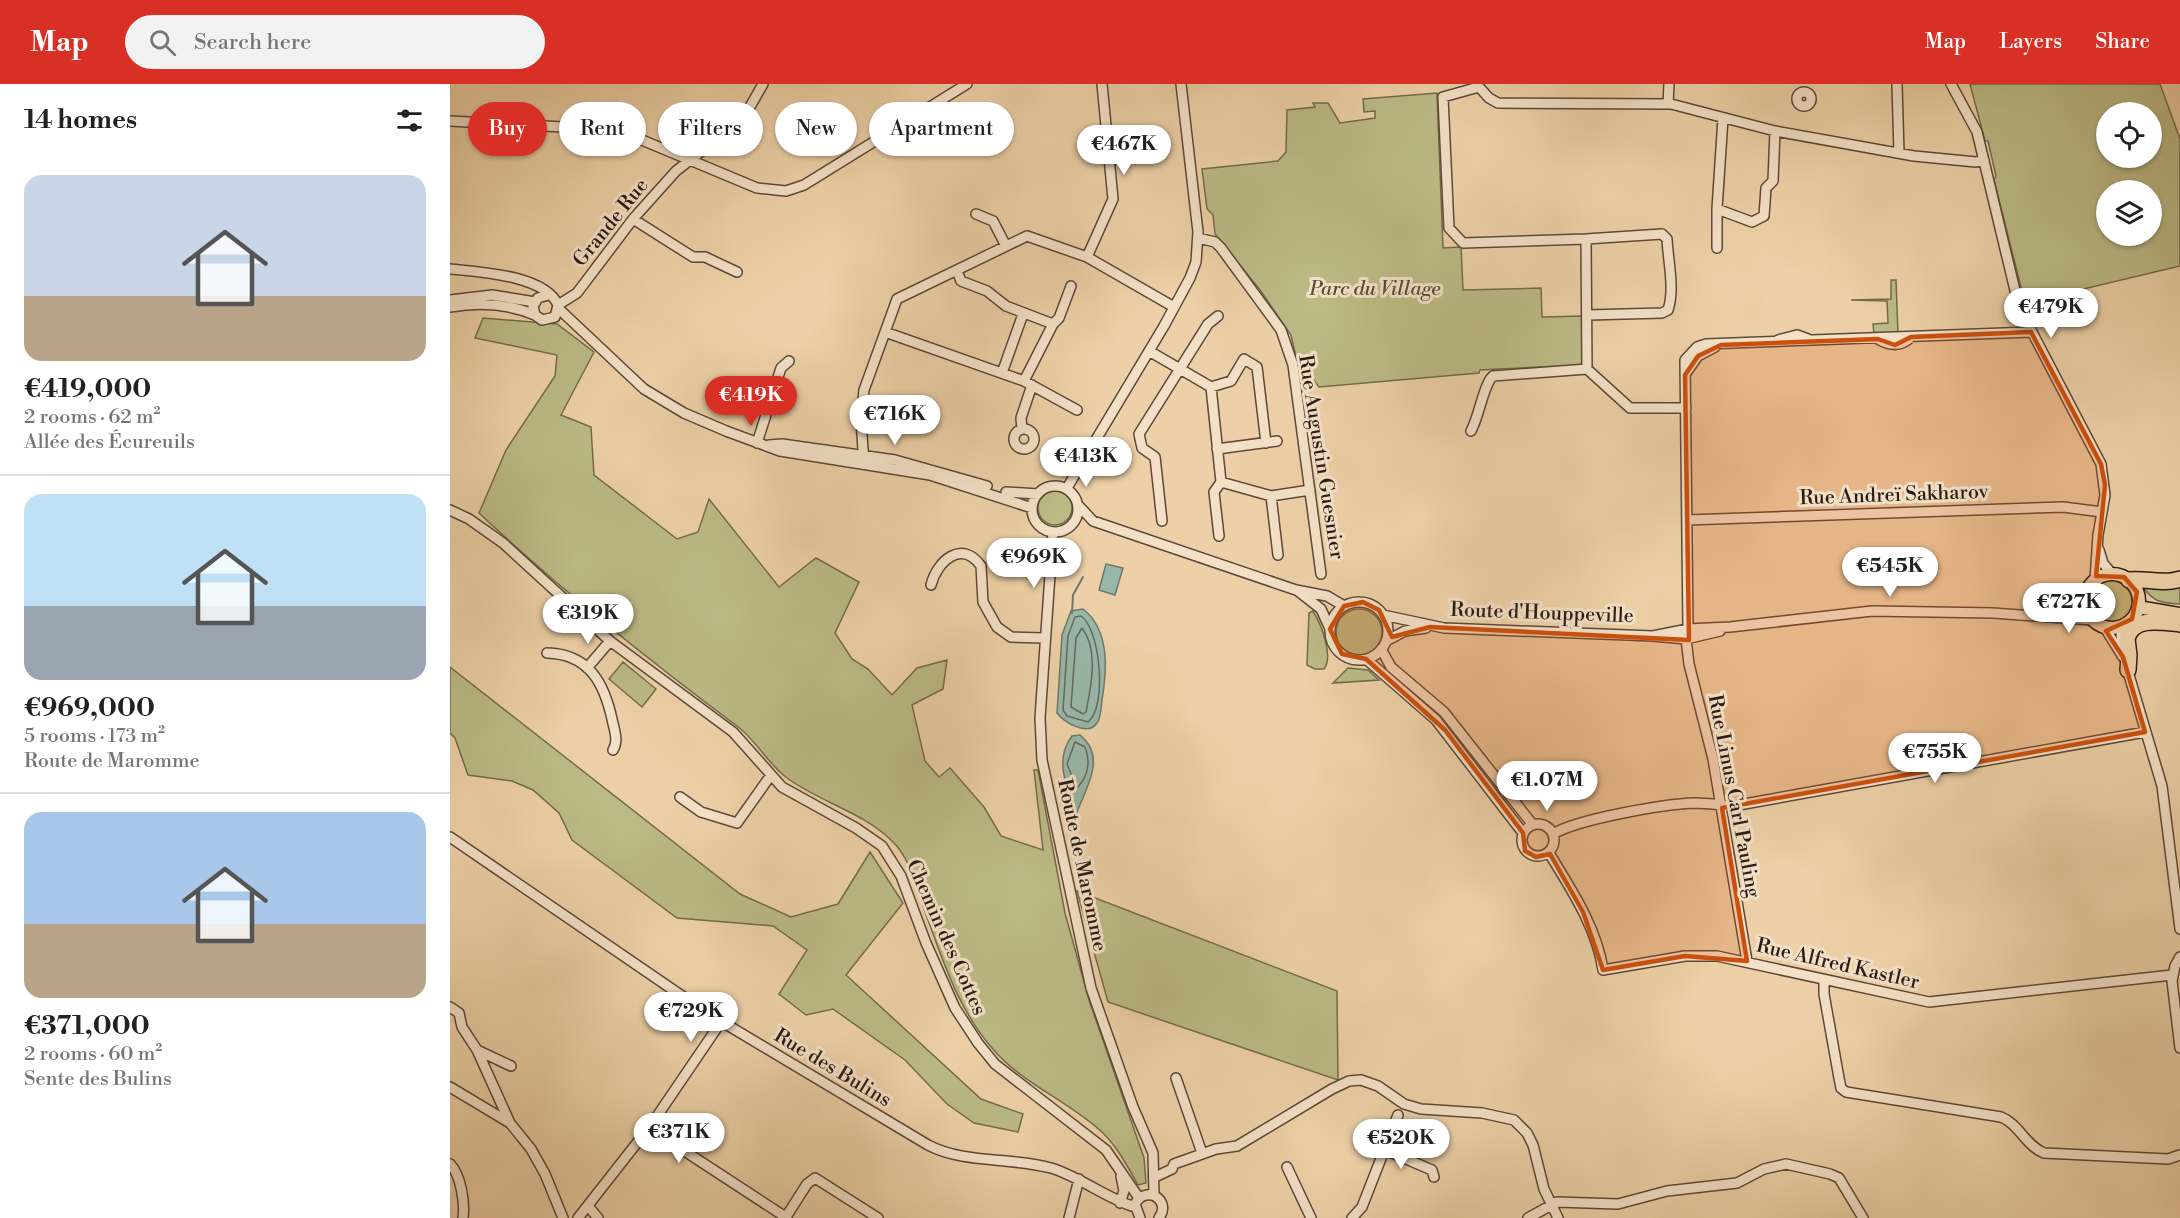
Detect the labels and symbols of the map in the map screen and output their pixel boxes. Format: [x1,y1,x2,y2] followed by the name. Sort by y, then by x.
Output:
[1082,125,1166,176] pin: €467K
[568,174,654,272] street label: Grande Rue
[1309,277,1441,302] park label: Parc du Village
[2009,288,2093,339] pin: €479K
[1292,353,1349,562] street label: Rue Augustin Guesnier
[709,376,793,427] pin: €419K
[853,395,937,446] pin: €716K
[1044,437,1128,488] pin: €413K
[1799,480,1990,511] street label: Rue Andreï Sakharov
[992,538,1076,589] pin: €969K
[1848,547,1932,598] pin: €545K
[2027,583,2111,634] pin: €727K
[546,594,630,645] pin: €319K
[1450,598,1634,629] street label: Route d'Houppeville
[1702,692,1766,901] street label: Rue Linus Carl Pauling
[1893,733,1977,784] pin: €755K
[1498,761,1596,812] pin: €1.07M
[1051,777,1112,954] street label: Route de Maromme
[900,856,991,1019] street label: Chemin des Cottes
[1754,934,1922,995] street label: Rue Alfred Kastler
[649,992,733,1043] pin: €729K
[769,1023,895,1113] street label: Rue des Bulins
[637,1113,721,1164] pin: €371K
[1359,1119,1443,1170] pin: €520K

